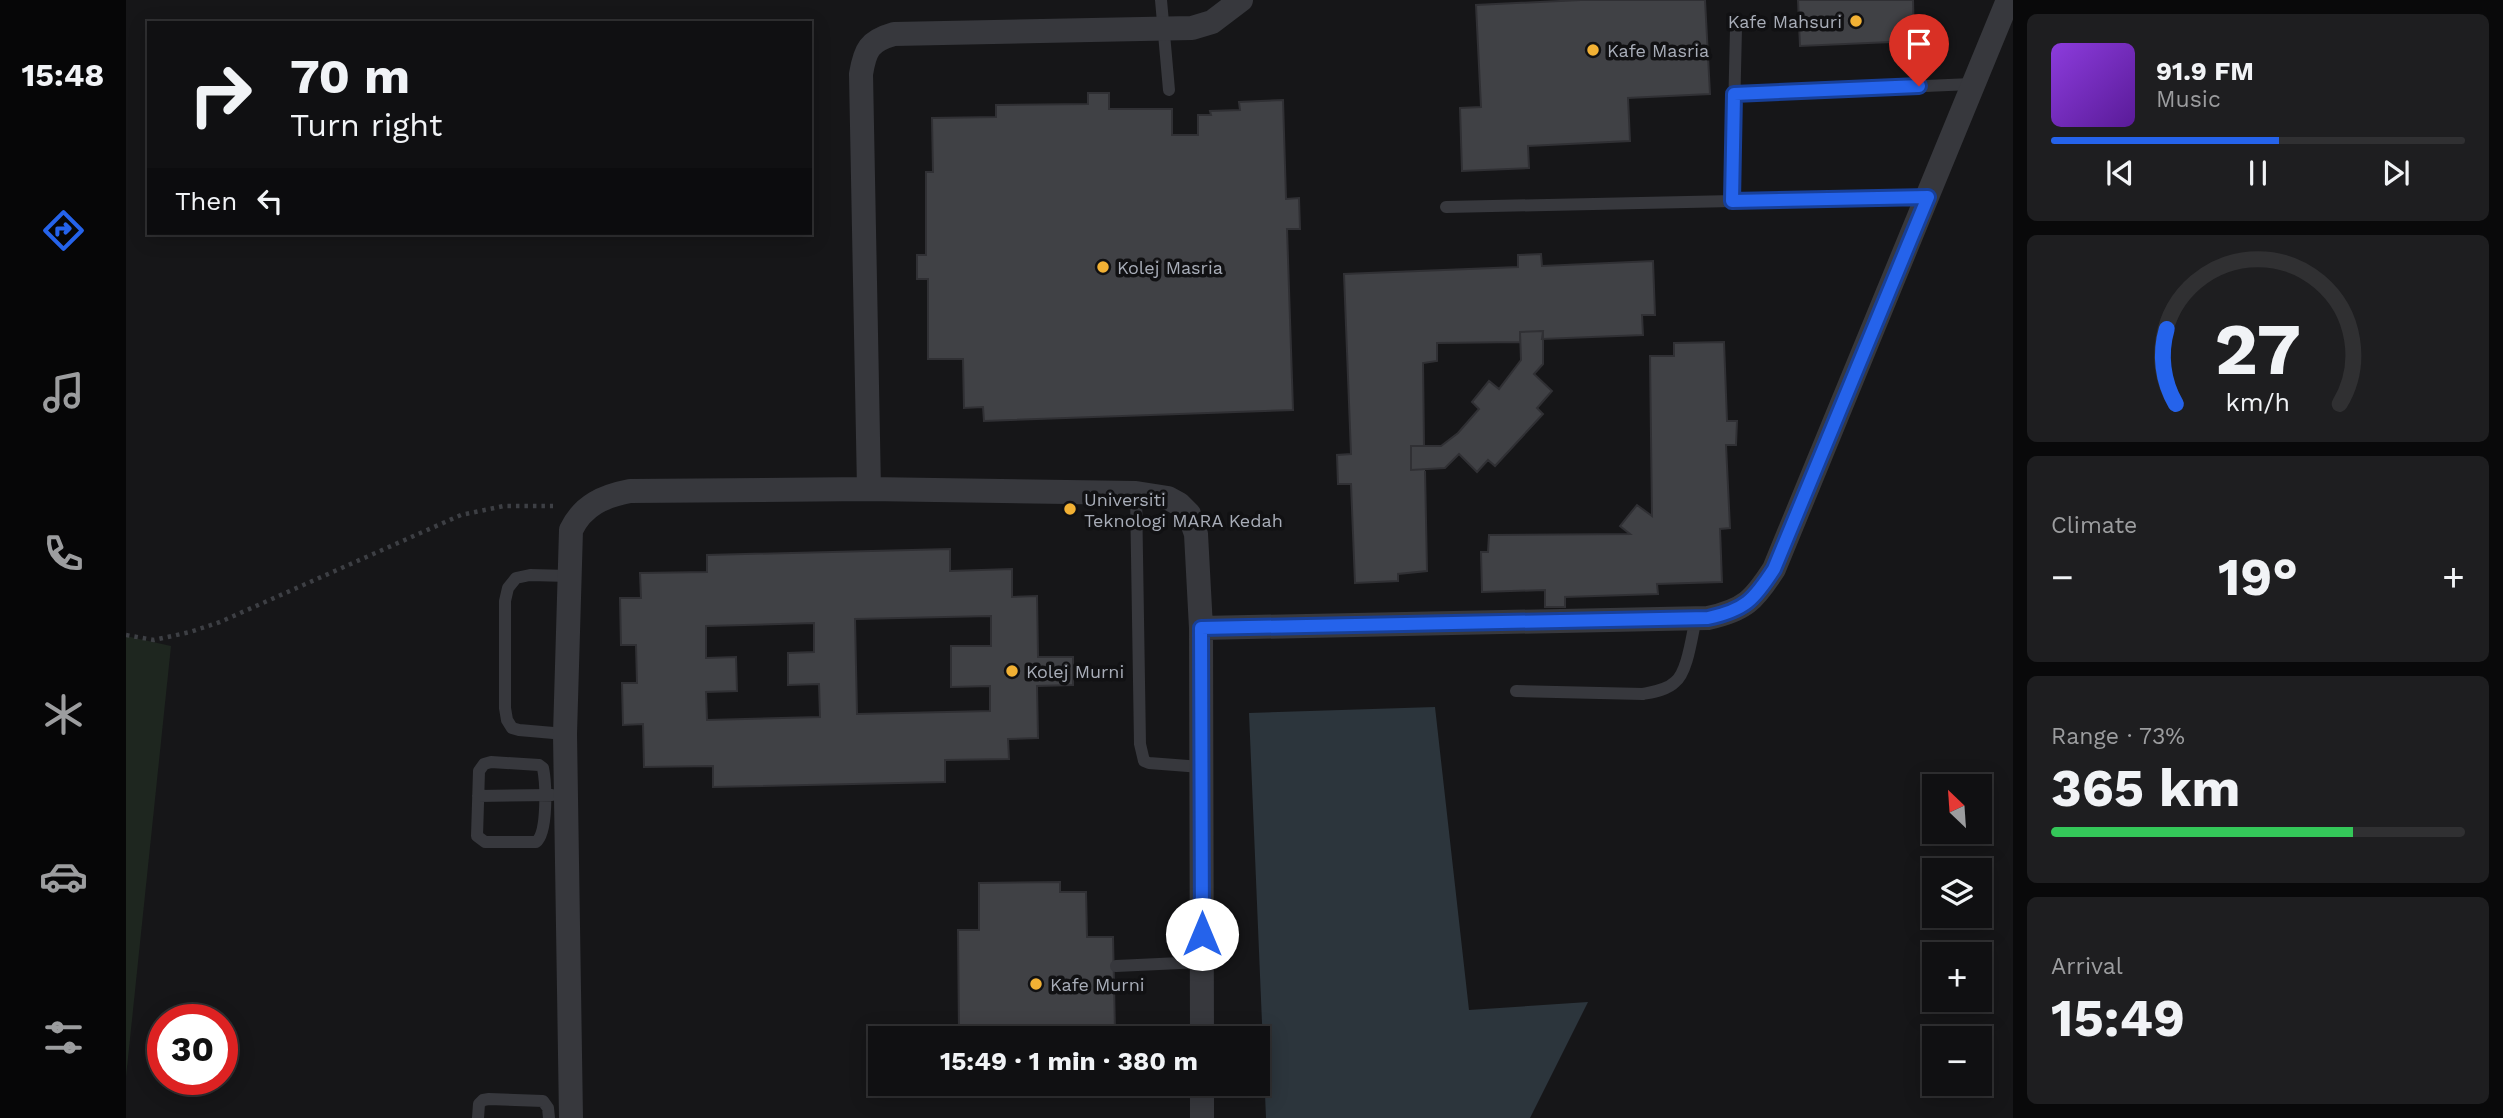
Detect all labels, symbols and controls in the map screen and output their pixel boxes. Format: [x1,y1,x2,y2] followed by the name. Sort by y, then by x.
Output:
[1728,11,1842,32] place label: Kafe Mahsuri
[1848,13,1864,29] marker: Kafe Mahsuri
[1889,14,1949,86] pin
[1900,25,1938,63] icon: arrive
[1607,40,1709,61] place label: Kafe Masria
[1585,42,1601,58] marker: Kafe Masria
[290,47,410,105] text: 70 m
[175,49,266,140] icon: right
[22,56,104,94] text: 15:48
[2156,56,2254,86] text: 91.9 FM
[2156,86,2221,113] text: Music
[290,106,442,144] text: Turn right
[2101,154,2139,192] icon: previous
[2239,154,2277,192] icon: pause
[2377,154,2415,192] icon: next
[251,182,289,220] icon: left
[175,186,237,216] text: Then
[39,206,88,255] icon: directions
[1117,257,1223,278] place label: Kolej Masria
[1095,259,1111,275] marker: Kolej Masria
[2215,307,2301,393] text: 27
[39,368,88,417] icon: music
[2226,388,2290,417] text: km/h
[1084,489,1283,531] place label: Universiti Teknologi MARA Kedah
[1062,501,1078,517] marker: Universiti Teknologi MARA Kedah
[2051,512,2137,539] text: Climate
[39,529,88,578] icon: phone
[2218,547,2298,608] text: 19°
[2051,555,2074,599] text: −
[2442,555,2465,599] text: +
[1026,661,1124,682] place label: Kolej Murni
[1004,663,1020,679] marker: Kolej Murni
[39,690,88,739] icon: climate
[2051,723,2185,750] text: Range · 73%
[2051,758,2240,819] text: 365 km
[1922,774,1992,844] north arrow
[1922,774,1992,1096] map controls
[39,852,88,901] icon: car
[1922,858,1992,928] button: layers
[1165,897,1239,971] position arrow
[1922,942,1992,1012] button: +
[2051,953,2123,980] text: Arrival
[1050,974,1145,995] place label: Kafe Murni
[1028,976,1044,992] marker: Kafe Murni
[2051,988,2185,1049] text: 15:49
[147,1004,238,1095] speed limit sign: 30
[39,1013,88,1062] icon: filters
[1922,1026,1992,1096] button: −
[940,1046,1198,1076] text: 15:49 · 1 min · 380 m

